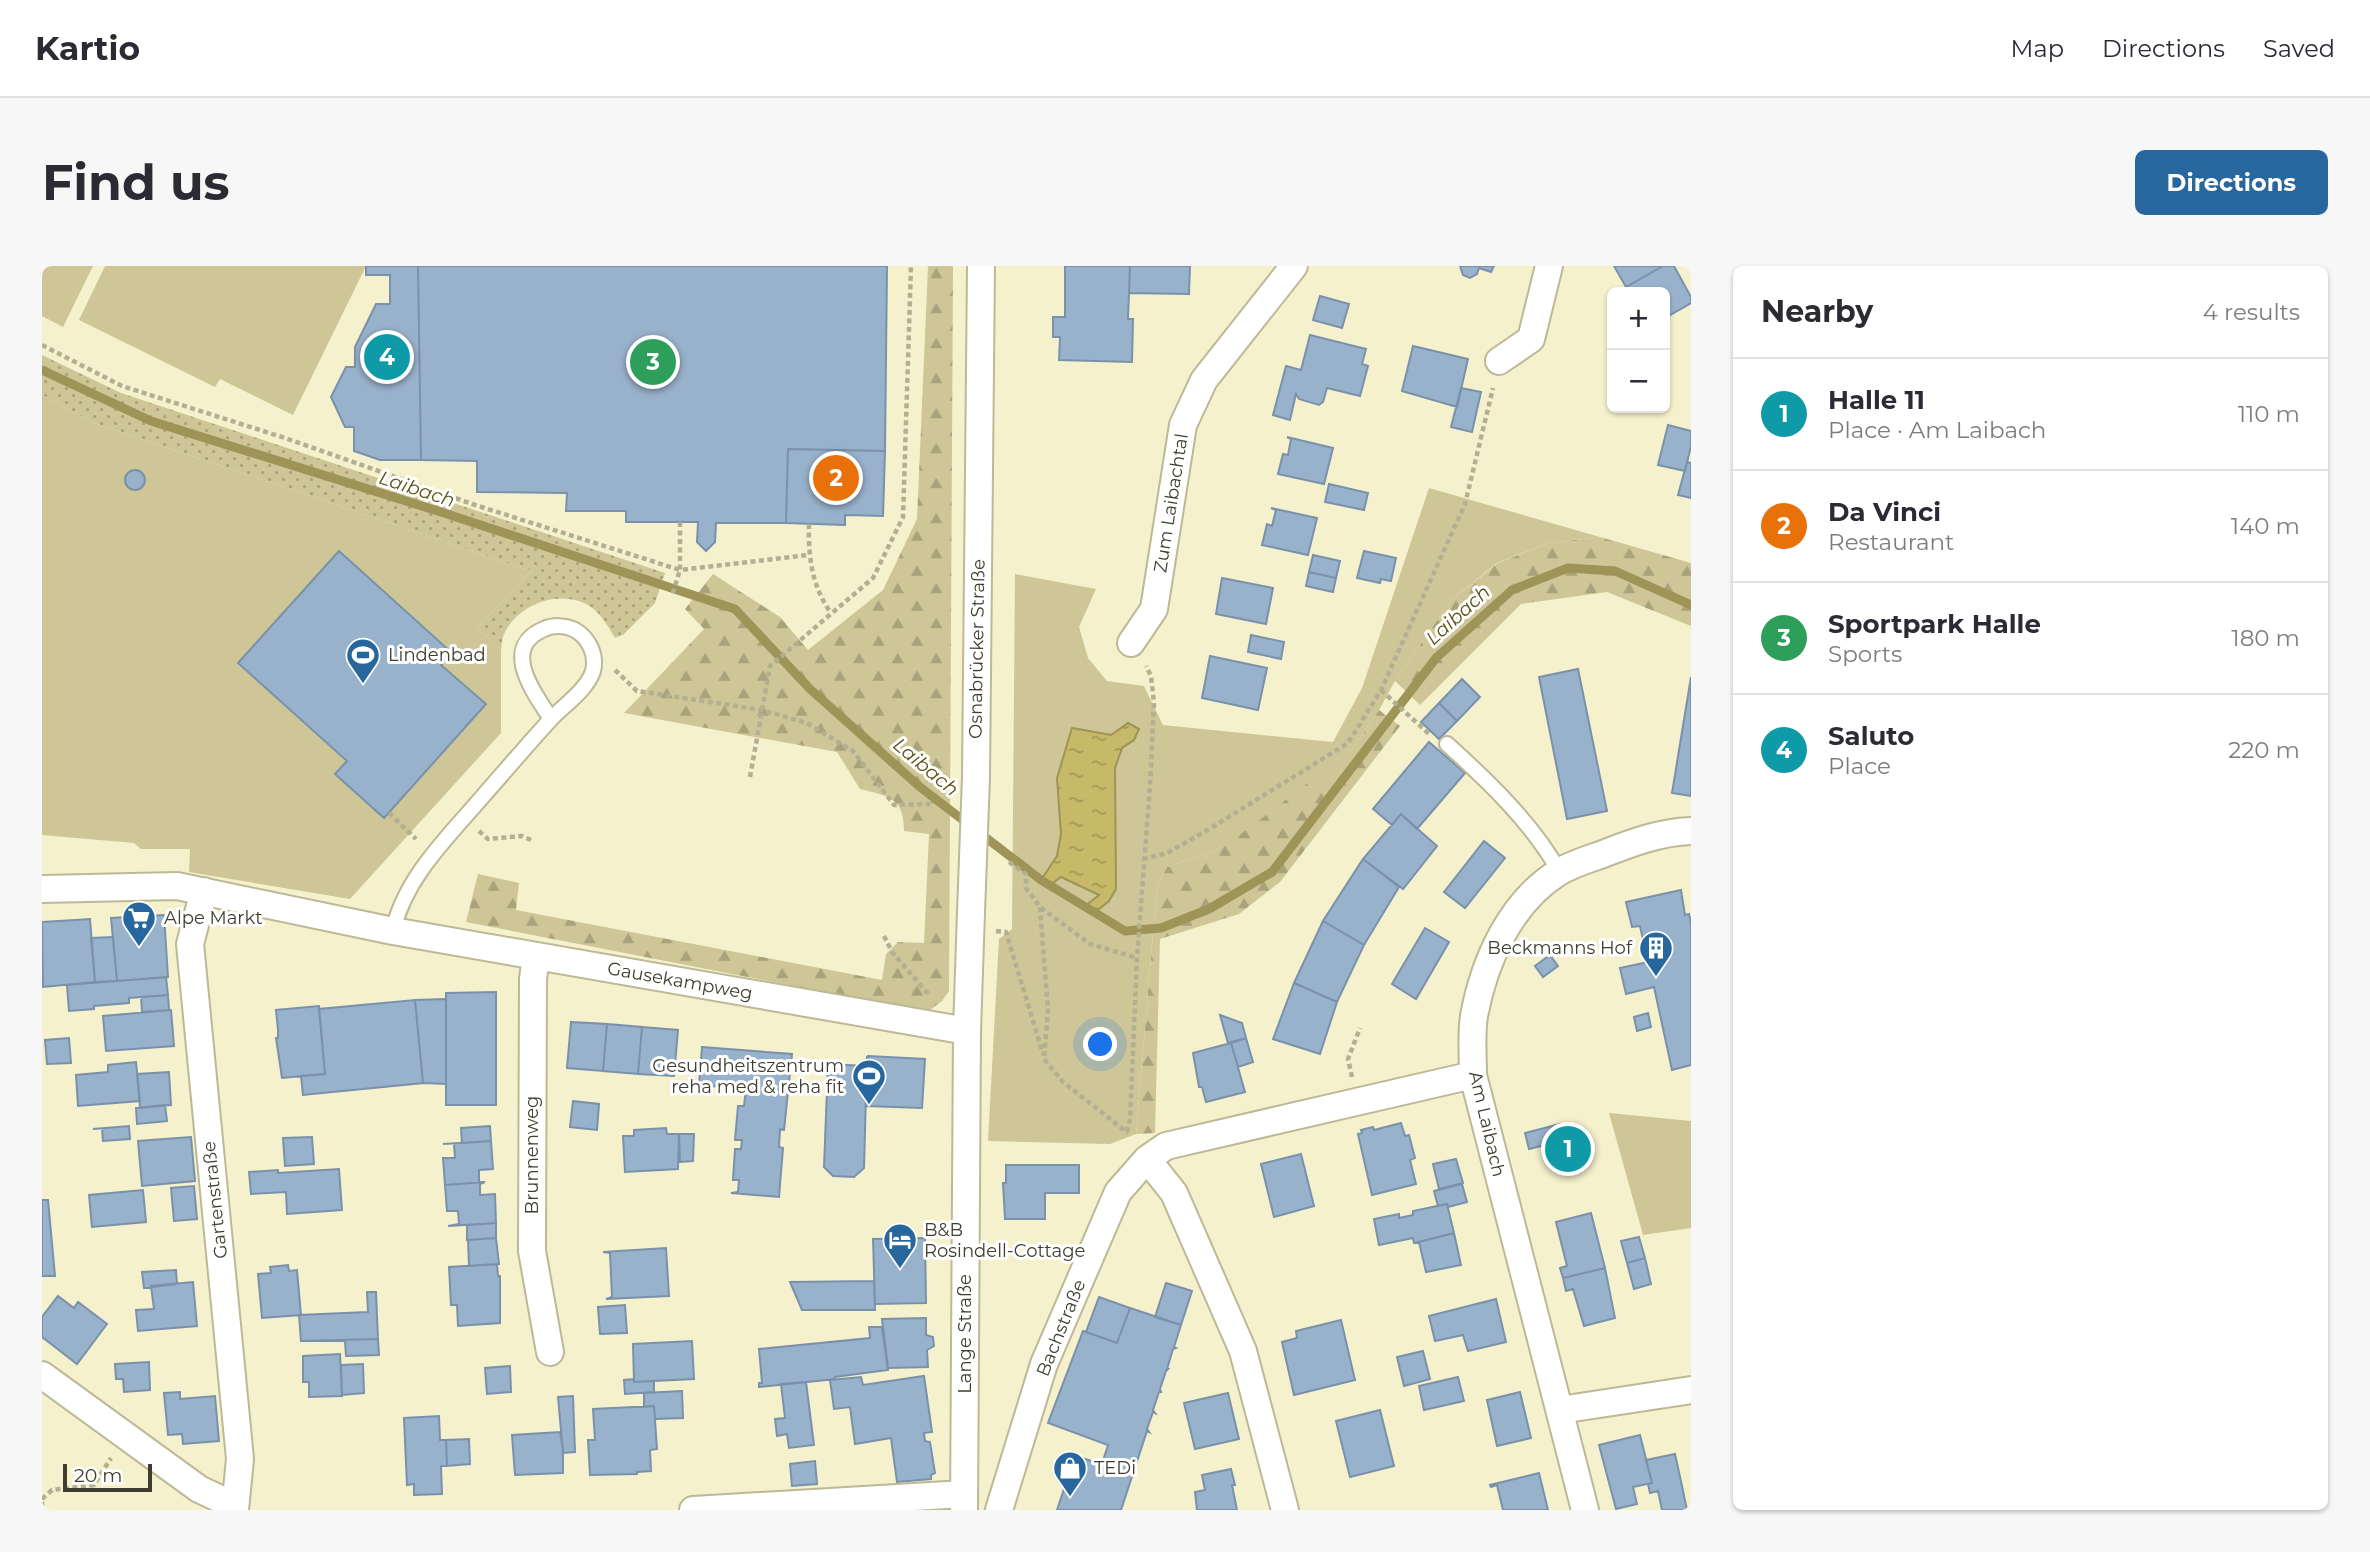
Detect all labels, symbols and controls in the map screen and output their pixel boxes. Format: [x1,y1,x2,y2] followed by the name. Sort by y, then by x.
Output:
[35,28,140,68] text: Kartio
[2011,34,2064,63] text: Map
[2102,34,2225,63] text: Directions
[2263,34,2335,63] text: Saved
[2135,150,2328,215] button: Directions
[42,153,230,212] text: Find us
[1607,287,1670,413] map controls
[1607,287,1670,350] button: +
[1761,293,1873,330] text: Nearby
[2203,298,2300,326] text: 4 results
[364,331,410,383] pin: 4
[630,336,676,388] pin: 3
[1607,350,1670,413] button: −
[1828,384,1925,416] text: Halle 11
[1779,400,1789,428] text: 1
[2238,400,2300,428] text: 110 m
[1828,416,2046,444] text: Place · Am Laibach
[1149,432,1193,574] street label: Zum Laibachtal
[813,452,859,504] pin: 2
[376,466,458,512] water label: Laibach
[1828,496,1941,528] text: Da Vinci
[1777,512,1791,540] text: 2
[2231,512,2300,540] text: 140 m
[1828,528,1954,556] text: Restaurant
[964,559,990,739] street label: Osnabrücker Straße
[1421,580,1495,650] water label: Laibach
[1828,608,2041,640] text: Sportpark Halle
[1777,624,1791,652] text: 3
[2231,624,2300,652] text: 180 m
[344,636,382,685] sports icon: Lindenbad
[1828,640,1902,668] text: Sports
[388,644,486,666] place label: Lindenbad
[1828,720,1914,752] text: Saluto
[889,733,963,801] water label: Laibach
[1776,736,1792,764] text: 4
[2228,736,2300,764] text: 220 m
[1828,752,1891,780] text: Place
[120,899,158,948] supermarket icon: Alpe Markt
[164,907,263,929] place label: Alpe Markt
[1637,929,1675,978] building icon: Beckmanns Hof
[1487,937,1633,959] place label: Beckmanns Hof
[606,957,754,1005] street label: Gausekampweg
[1083,1027,1117,1061] your location
[652,1055,844,1098] place label: Gesundheitszentrum reha med & reha fit
[850,1057,888,1106] sports icon: Gesundheitszentrum reha med & reha fit
[1464,1069,1510,1179] street label: Am Laibach
[521,1096,543,1214] street label: Brunnenweg
[1545,1123,1591,1175] pin: 1
[198,1140,232,1260] street label: Gartenstraße
[924,1219,1085,1262] place label: B&B Rosindell-Cottage
[881,1221,919,1270] hotel icon: B&B Rosindell-Cottage
[954,1274,976,1394] street label: Lange Straße
[1032,1276,1090,1380] street label: Bachstraße
[1051,1449,1089,1498] shop icon: TEDi
[1094,1457,1136,1479] place label: TEDi
[63,1461,152,1493] scale bar
[74,1464,122,1487] text: 20 m

